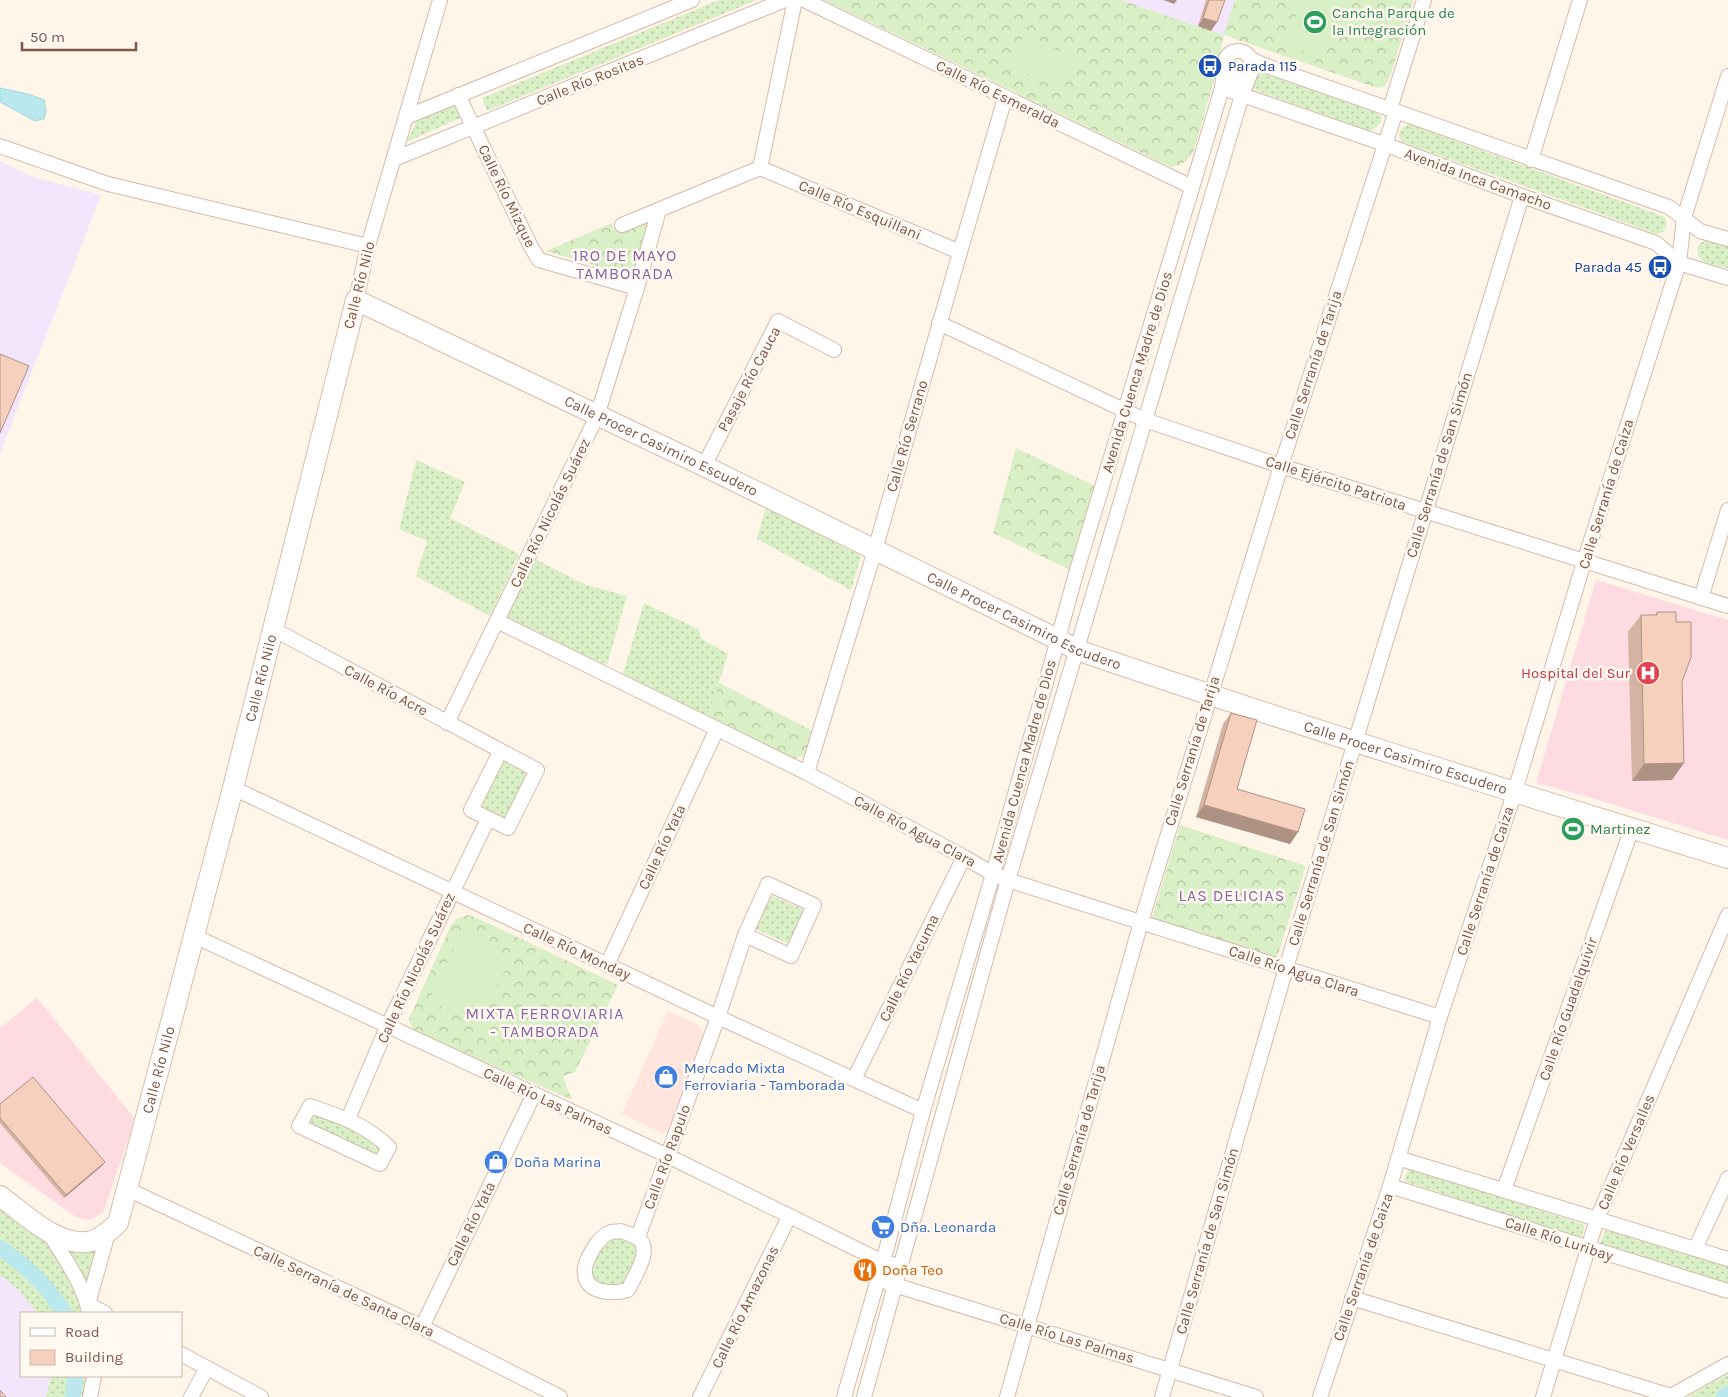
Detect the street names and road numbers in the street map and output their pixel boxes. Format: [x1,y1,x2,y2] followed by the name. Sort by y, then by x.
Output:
[534,50,646,110] street label: Calle Río Rositas
[933,56,1063,132] street label: Calle Río Esmeralda
[474,142,540,250] street label: Calle Río Mizque
[1402,144,1554,214] street label: Avenida Inca Camacho
[796,176,924,244] street label: Calle Río Esquillani
[339,239,379,331] street label: Calle Río Nilo
[1098,269,1176,475] street label: Avenida Cuenca Madre de Dios
[1280,288,1346,442] street label: Calle Serranía de Tarija
[714,323,784,435] street label: Pasaje Río Cauca
[1402,370,1476,560] street label: Calle Serranía de San Simón
[882,378,932,494] street label: Calle Río Serrano
[561,392,761,500] street label: Calle Procer Casimiro Escudero
[1575,417,1637,571] street label: Calle Serranía de Caiza
[506,435,594,591] street label: Calle Río Nicolás Suárez
[1263,452,1409,514] street label: Calle Ejército Patriota
[924,568,1123,673] street label: Calle Procer Casimiro Escudero
[241,632,280,724] street label: Calle Río Nilo
[988,657,1060,865] street label: Avenida Cuenca Madre de Dios
[341,660,431,720] street label: Calle Río Acre
[1161,674,1223,828] street label: Calle Serranía de Tarija
[1301,717,1509,798] street label: Calle Procer Casimiro Escudero
[1284,758,1358,948] street label: Calle Serranía de San Simón
[851,791,979,871] street label: Calle Río Agua Clara
[634,801,690,893] street label: Calle Río Yata
[1452,804,1518,958] street label: Calle Serranía de Caiza
[373,890,459,1046] street label: Calle Río Nicolás Suárez
[875,911,943,1025] street label: Calle Río Yacuma
[520,918,634,984] street label: Calle Río Monday
[1535,934,1601,1083] street label: Calle Río Guadalquivir
[1227,941,1361,1001] street label: Calle Río Agua Clara
[138,1024,179,1116] street label: Calle Río Nilo
[481,1063,615,1139] street label: Calle Río Las Palmas
[1049,1063,1109,1217] street label: Calle Serranía de Tarija
[1594,1092,1658,1212] street label: Calle Río Versalles
[640,1102,694,1212] street label: Calle Río Rapulo
[1172,1146,1242,1336] street label: Calle Serranía de San Simón
[443,1179,499,1269] street label: Calle Río Yata
[1329,1190,1397,1344] street label: Calle Serranía de Caiza
[1503,1213,1615,1265] street label: Calle Río Luribay
[251,1241,437,1341] street label: Calle Serranía de Santa Clara
[708,1243,782,1371] street label: Calle Río Amazonas
[997,1309,1137,1367] street label: Calle Río Las Palmas

